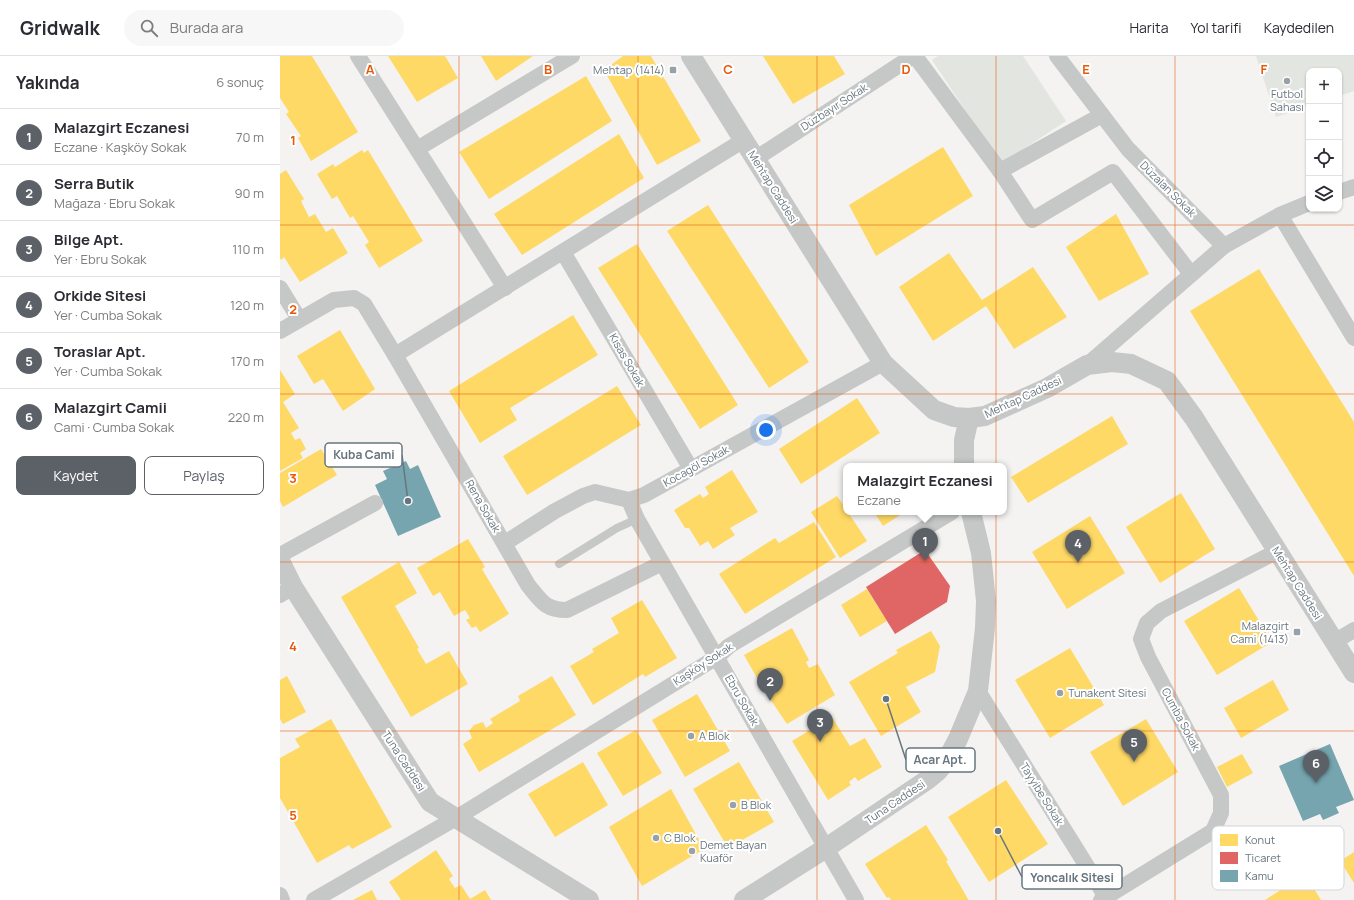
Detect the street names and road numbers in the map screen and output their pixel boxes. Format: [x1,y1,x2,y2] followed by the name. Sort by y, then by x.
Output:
[797,79,871,134] street label: Düzbayır Sokak
[745,147,802,226] street label: Mehtap Caddesi
[1137,157,1200,220] street label: Düzalan Sokak
[606,330,649,390] street label: Kısas Sokak
[982,372,1064,421] street label: Mehtap Caddesi
[660,441,732,490] street label: Kocagöl Sokak
[462,477,505,535] street label: Rena Sokak
[1269,543,1326,622] street label: Mehtap Caddesi
[670,638,736,688] street label: Kaşköy Sokak
[722,672,763,728] street label: Ebru Sokak
[1159,685,1204,753] street label: Cumba Sokak
[379,728,430,794] street label: Tuna Caddesi
[1017,760,1068,828] street label: Tayyibe Sokak
[862,776,928,827] street label: Tuna Caddesi

